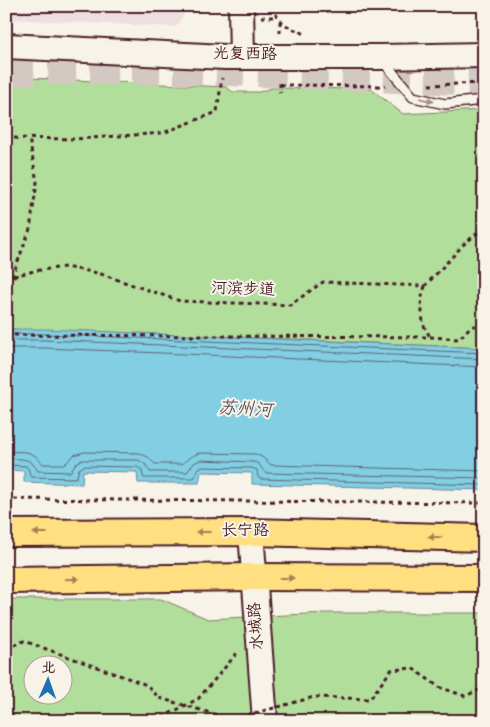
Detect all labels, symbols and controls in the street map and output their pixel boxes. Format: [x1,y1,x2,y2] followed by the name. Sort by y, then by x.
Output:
[213,44,277,66] street label: 光复西路
[420,96,435,104] one-way arrow
[211,278,275,302] street label: 河滨步道
[217,398,276,423] water label: 苏州河
[221,521,269,542] street label: 长宁路
[194,528,210,536] one-way arrow
[32,529,48,537] one-way arrow
[427,532,443,540] one-way arrow
[280,574,296,582] one-way arrow
[65,575,81,583] one-way arrow
[245,601,269,651] street label: 水城路
[22,654,72,704] north arrow
[41,661,56,678] text: 北

